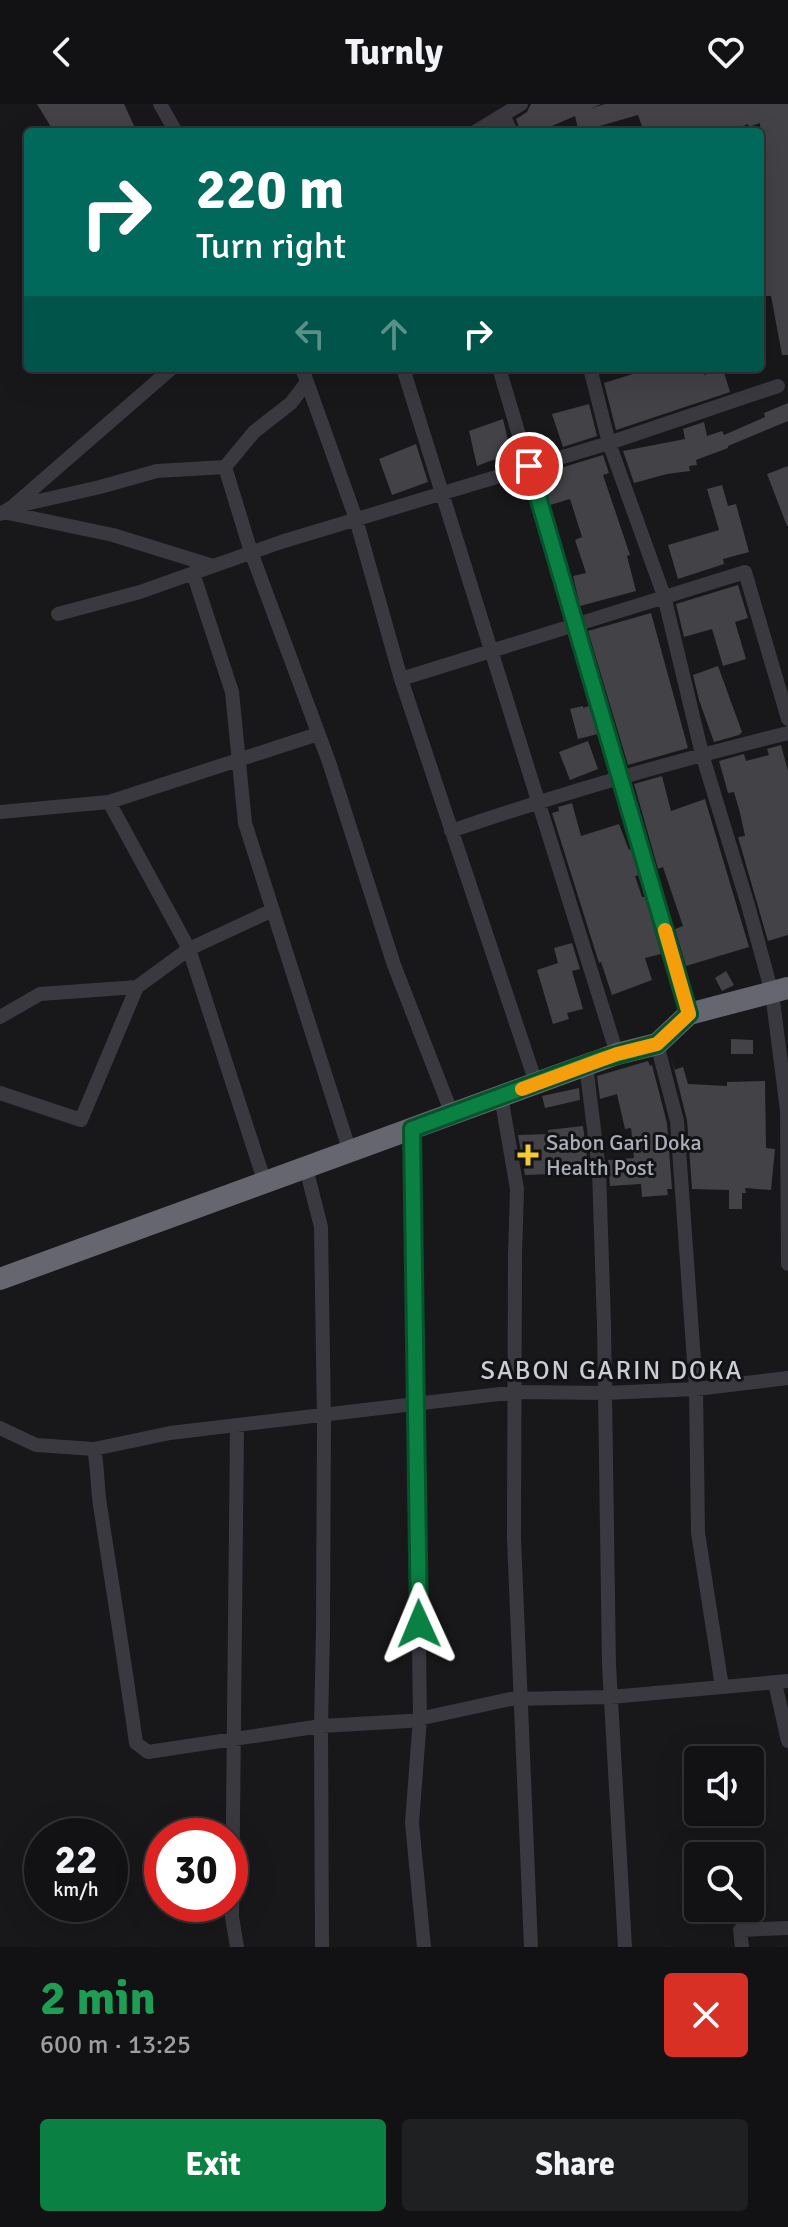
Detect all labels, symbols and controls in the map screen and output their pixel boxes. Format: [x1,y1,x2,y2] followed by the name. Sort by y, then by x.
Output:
[40,30,84,74] icon: back
[345,30,443,75] text: Turnly
[704,30,748,74] icon: heart
[196,155,344,224] text: 220 m
[64,160,168,264] icon: right
[196,224,346,269] text: Turn right
[288,312,332,356] icon: left
[372,312,416,356] icon: ahead
[456,312,500,356] icon: right
[495,432,563,500] pin
[507,444,551,488] icon: arrive
[546,1129,702,1181] place label: Sabon Gari Doka Health Post
[517,1144,539,1166] marker: Sabon Gari Doka Health Post
[480,1355,744,1387] district label: SABON GARIN DOKA
[377,1582,461,1666] position arrow
[684,1746,764,1922] map controls
[684,1746,764,1826] button: sound
[144,1818,248,1922] speed limit sign: 30
[54,1835,98,1885] text: 22
[684,1842,764,1922] button: search
[53,1877,99,1902] text: km/h
[40,1969,156,2028] text: 2 min
[664,1973,748,2057] button: close
[40,2029,191,2061] text: 600 m · 13:25
[40,2119,386,2211] button: Exit
[402,2119,748,2211] button: Share

